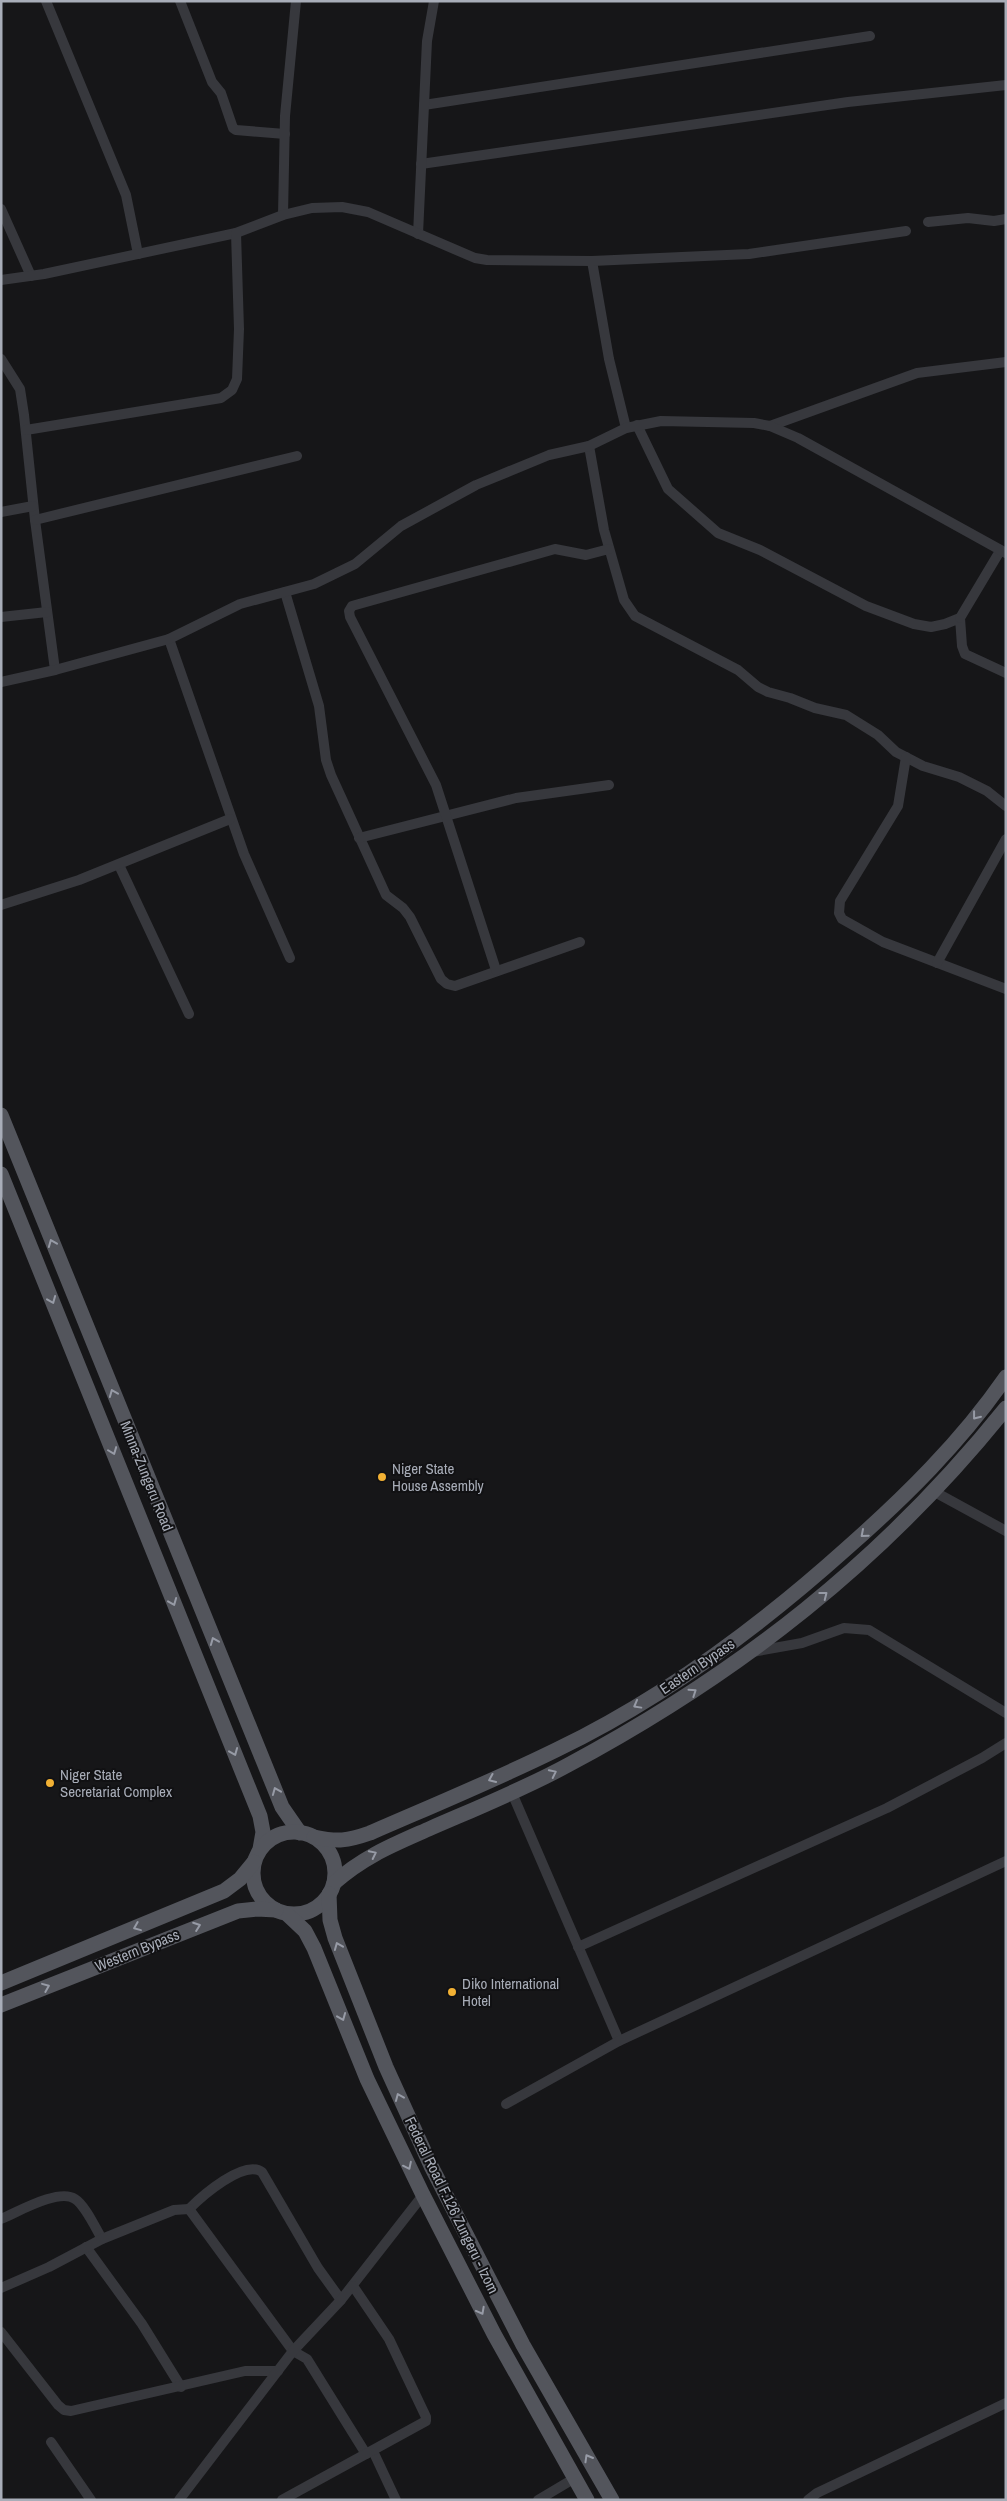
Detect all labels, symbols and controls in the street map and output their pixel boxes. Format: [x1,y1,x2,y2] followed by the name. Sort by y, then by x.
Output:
[48,1239,58,1247] one-way arrow
[46,1295,56,1304] one-way arrow
[109,1389,119,1398] one-way arrow
[973,1410,981,1419] one-way arrow
[115,1418,179,1534] street label: Minna-Zungeru Road
[107,1446,117,1455] one-way arrow
[392,1458,484,1496] place label: Niger State House Assembly
[376,1471,388,1483] marker: Niger State House Assembly
[861,1528,870,1537] one-way arrow
[818,1593,827,1601] one-way arrow
[167,1597,177,1606] one-way arrow
[655,1633,739,1699] street label: Eastern Bypass
[210,1637,220,1646] one-way arrow
[687,1689,697,1698] one-way arrow
[634,1699,643,1709] one-way arrow
[228,1747,238,1756] one-way arrow
[60,1764,173,1802] place label: Niger State Secretariat Complex
[548,1769,557,1779] one-way arrow
[488,1772,497,1783] one-way arrow
[44,1777,56,1789] marker: Niger State Secretariat Complex
[271,1787,282,1796] one-way arrow
[367,1850,376,1860] one-way arrow
[133,1920,142,1931] one-way arrow
[192,1922,201,1932] one-way arrow
[92,1924,182,1976] street label: Western Bypass
[334,1942,344,1951] one-way arrow
[462,1973,559,2011] place label: Diko International Hotel
[41,1982,50,1993] one-way arrow
[446,1986,458,1998] marker: Diko International Hotel
[336,2013,346,2021] one-way arrow
[394,2093,405,2102] one-way arrow
[400,2113,504,2297] street label: Federal Road F.126 Zungeru - Izom
[402,2161,413,2170] one-way arrow
[475,2305,485,2314] one-way arrow
[584,2454,594,2463] one-way arrow

